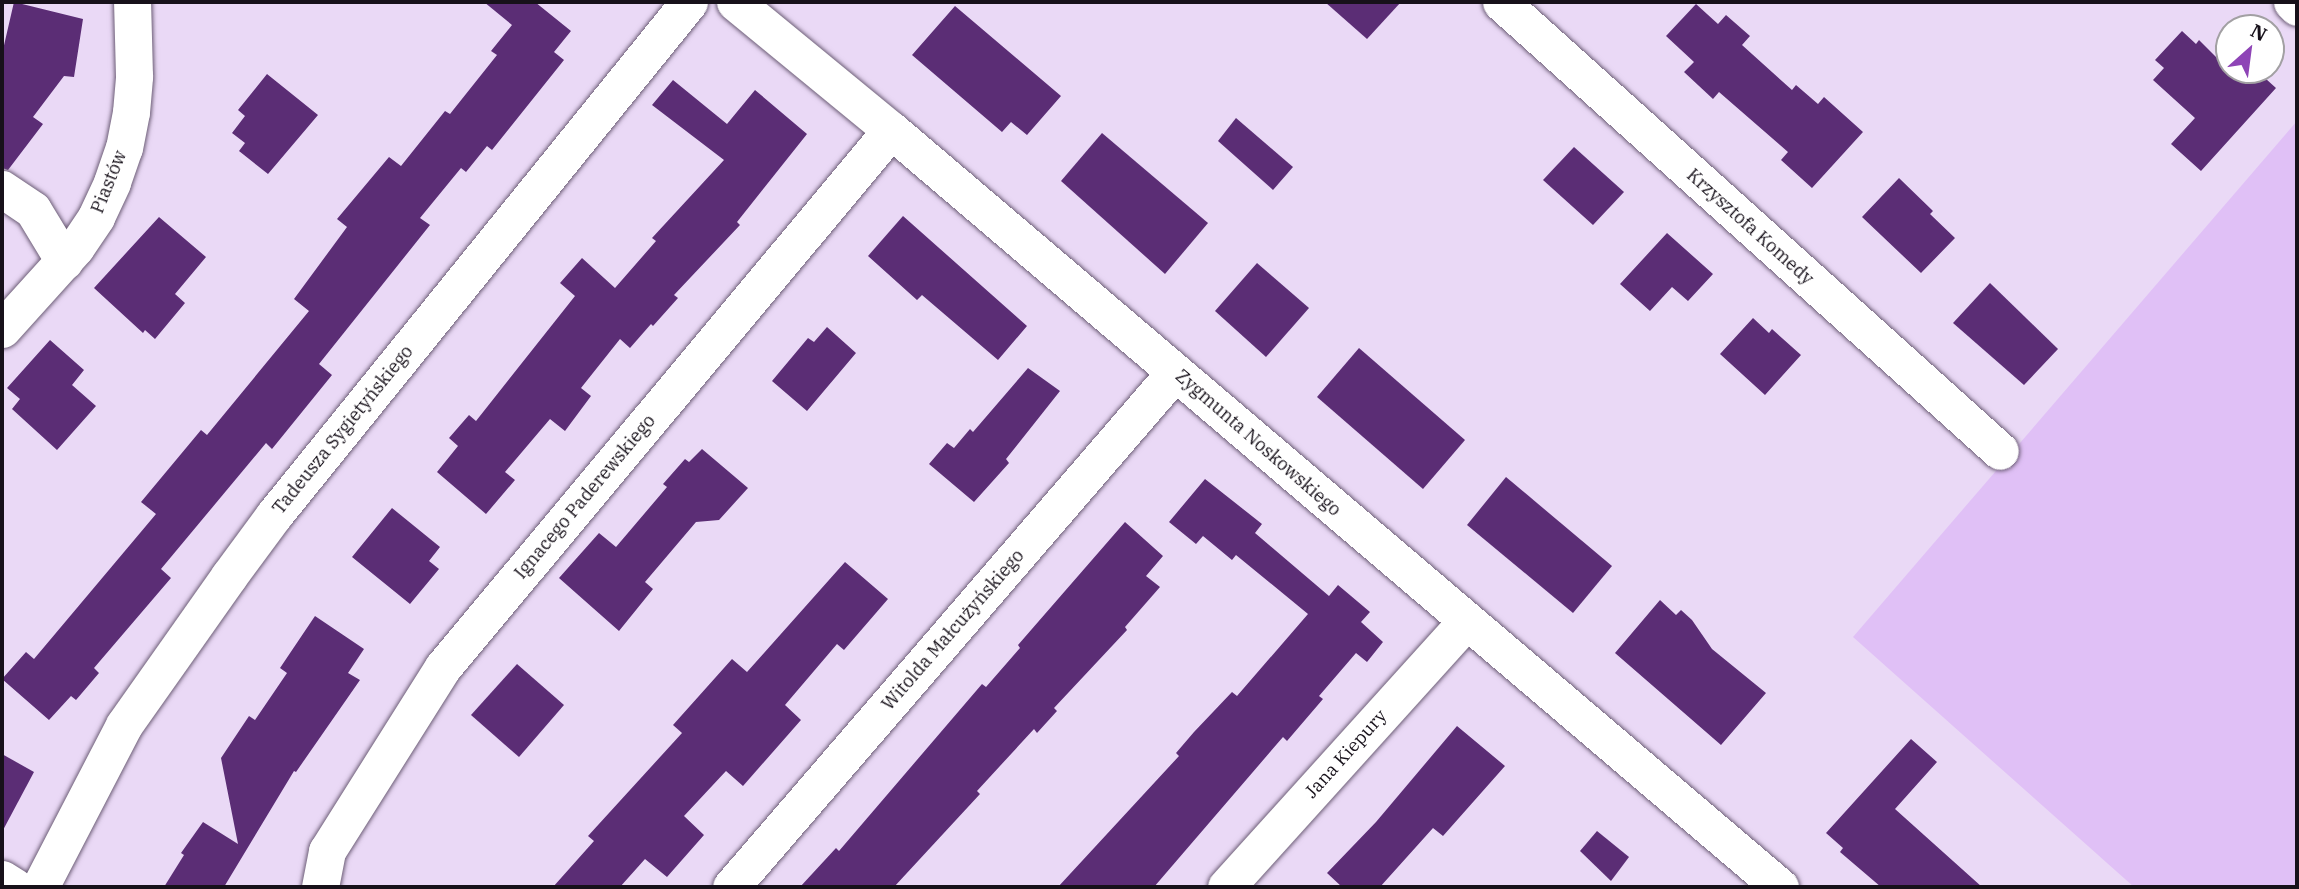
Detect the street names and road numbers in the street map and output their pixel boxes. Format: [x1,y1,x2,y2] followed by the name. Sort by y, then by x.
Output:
[87,147,131,217] street label: Piastów
[1682,164,1818,290] street label: Krzysztofa Komedy
[268,341,418,519] street label: Tadeusza Sygietyńskiego
[1171,365,1345,521] street label: Zygmunta Noskowskiego
[510,411,660,583] street label: Ignacego Paderewskiego
[877,545,1029,715] street label: Witolda Małcużyńskiego
[1301,705,1391,803] street label: Jana Kiepury

